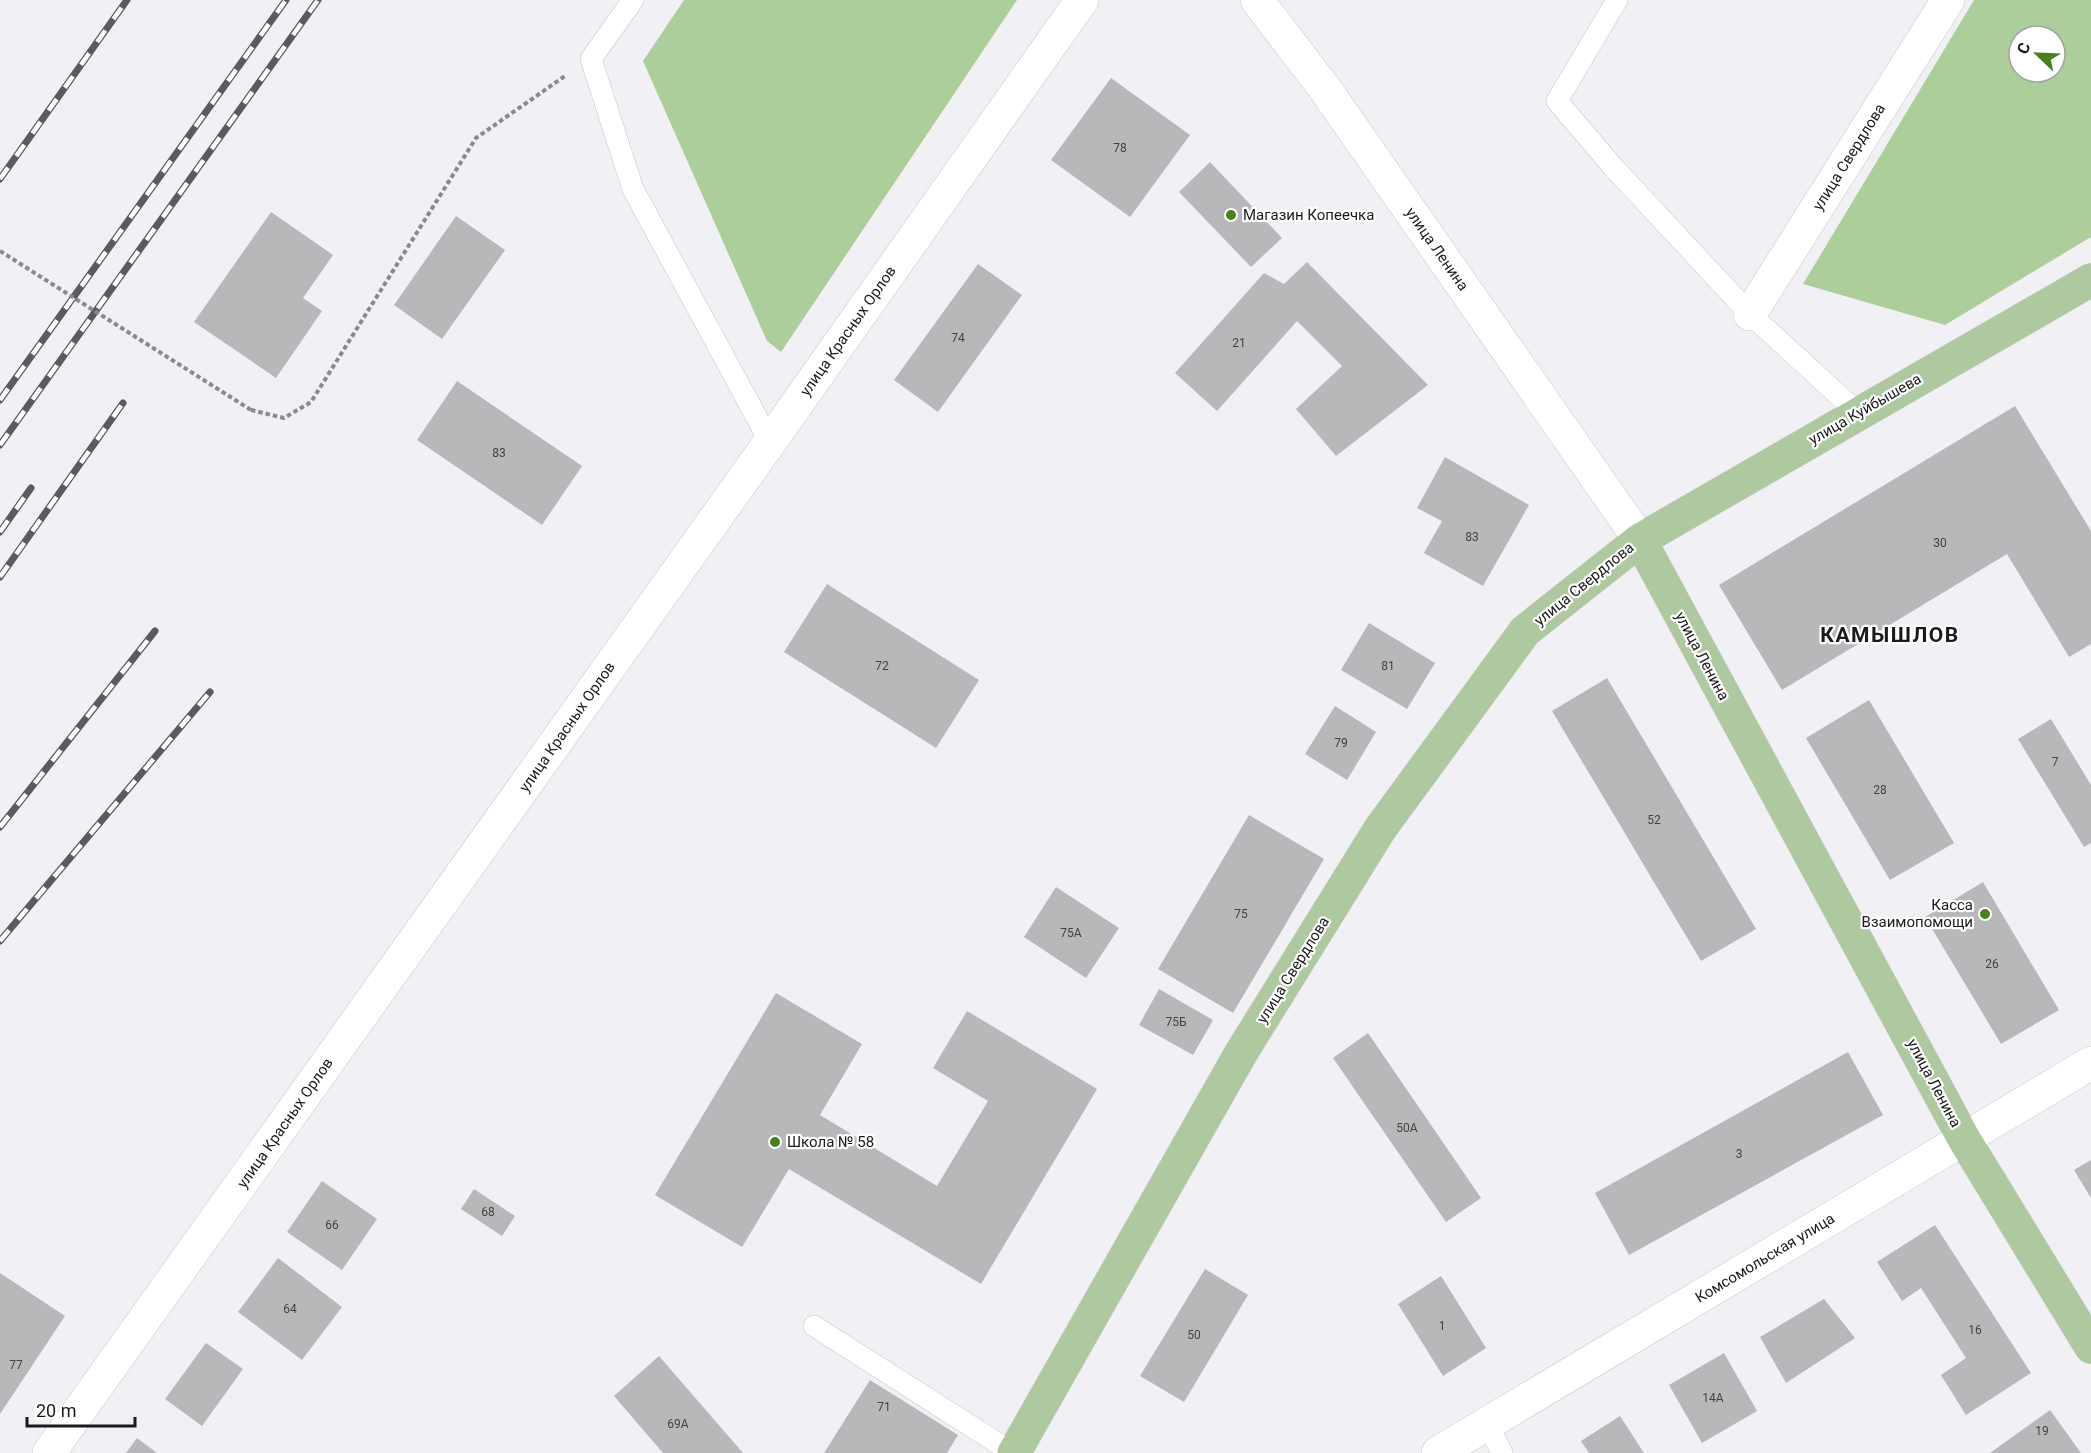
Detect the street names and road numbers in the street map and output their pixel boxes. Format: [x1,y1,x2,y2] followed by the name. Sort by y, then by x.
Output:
[1809,100,1889,214] street label: улица Свердлова
[1402,204,1472,294] street label: улица Ленина
[796,262,900,400] street label: улица Красных Орлов
[1806,370,1924,448] street label: улица Куйбышева
[1531,538,1637,630] street label: улица Свердлова
[1671,609,1733,703] street label: улица Ленина
[515,658,619,796] street label: улица Красных Орлов
[1253,913,1333,1027] street label: улица Свердлова
[1903,1036,1965,1130] street label: улица Ленина
[233,1054,337,1192] street label: улица Красных Орлов
[1692,1209,1838,1307] street label: Комсомольская улица

